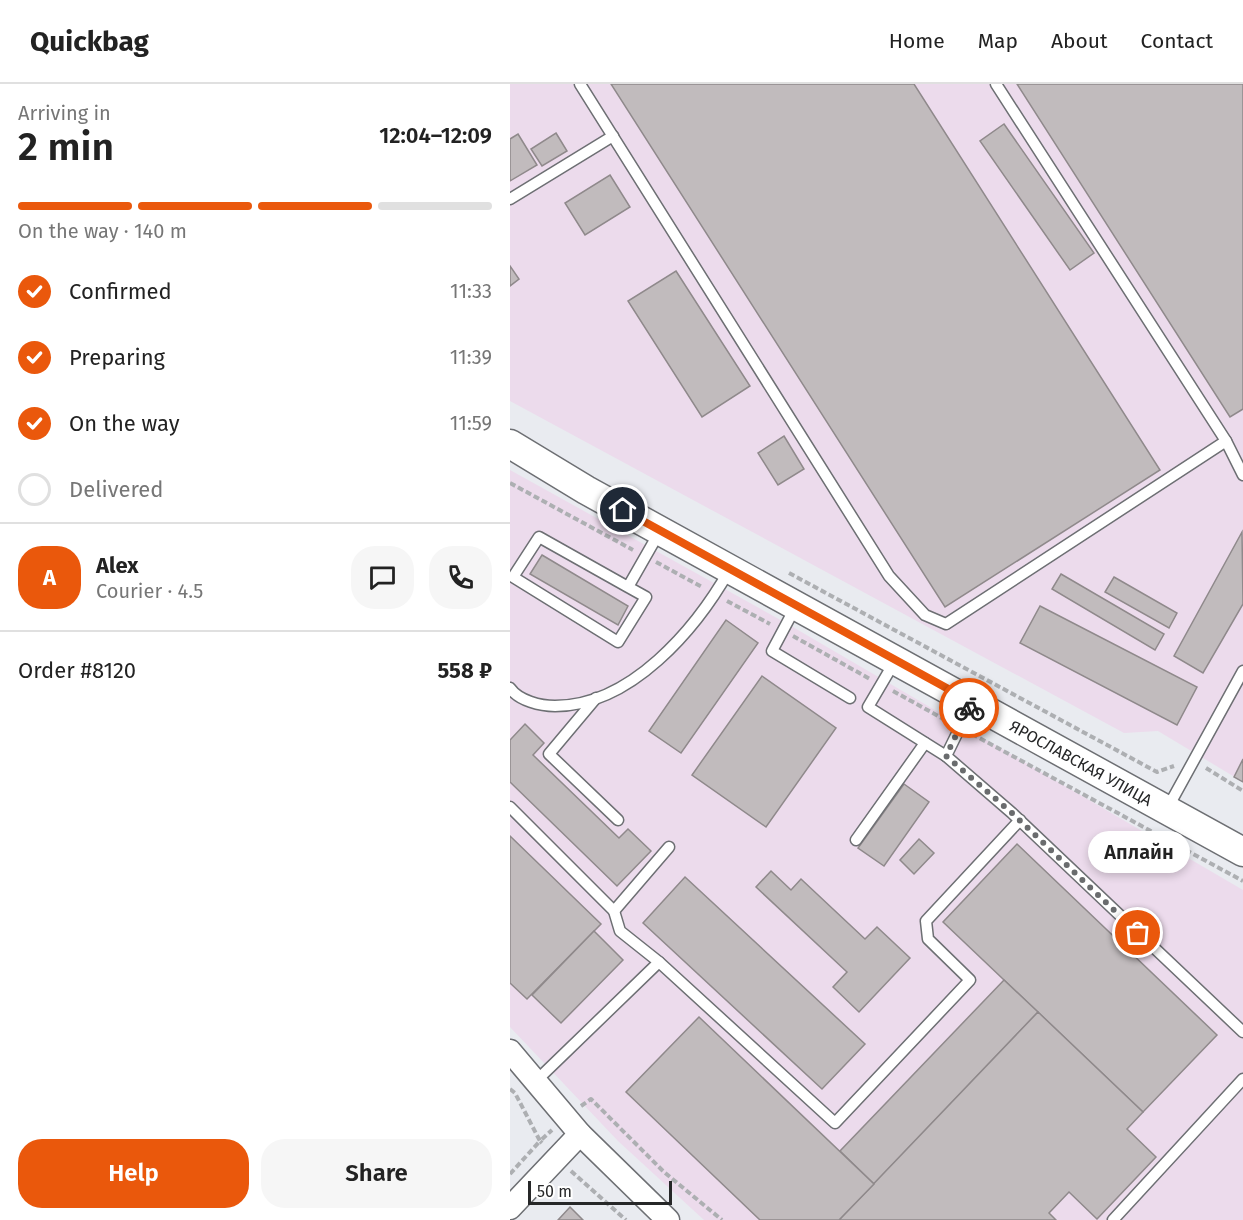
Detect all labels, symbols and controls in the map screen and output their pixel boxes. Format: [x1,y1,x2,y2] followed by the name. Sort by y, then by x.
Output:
[30,25,149,58] text: Quickbag
[889,28,945,54] text: Home
[978,28,1018,54] text: Map
[1051,28,1108,54] text: About
[1141,28,1213,54] text: Contact
[18,101,111,125] text: Arriving in
[379,122,492,149] text: 12:04–12:09
[18,124,114,170] text: 2 min
[18,219,187,243] text: On the way · 140 m
[18,275,51,308] icon: check
[69,278,172,305] text: Confirmed
[450,279,492,303] text: 11:33
[18,341,51,374] icon: check
[69,344,165,371] text: Preparing
[450,345,492,369] text: 11:39
[18,407,51,440] icon: check
[69,410,180,437] text: On the way
[450,411,492,435] text: 11:59
[69,476,164,503] text: Delivered
[597,484,648,535] pin
[606,493,639,526] icon: home
[351,546,414,609] button: chat
[429,546,492,609] button: phone
[96,552,139,579] text: Alex
[43,564,56,591] text: A
[96,579,203,603] text: Courier · 4.5
[18,657,136,684] text: Order #8120
[437,657,492,684] text: 558 ₽
[939,678,999,738] courier
[953,692,986,725] icon: bike
[1007,716,1156,810] street label: ЯРОСЛАВСКАЯ УЛИЦА
[1087,831,1189,873] callout: Аплайн
[1104,840,1174,864] text: Аплайн
[1112,907,1163,958] pin
[1121,916,1154,949] icon: bag
[18,1139,249,1208] button: Help
[261,1139,492,1208] button: Share
[528,1178,672,1206] scale bar
[537,1182,572,1201] text: 50 m

